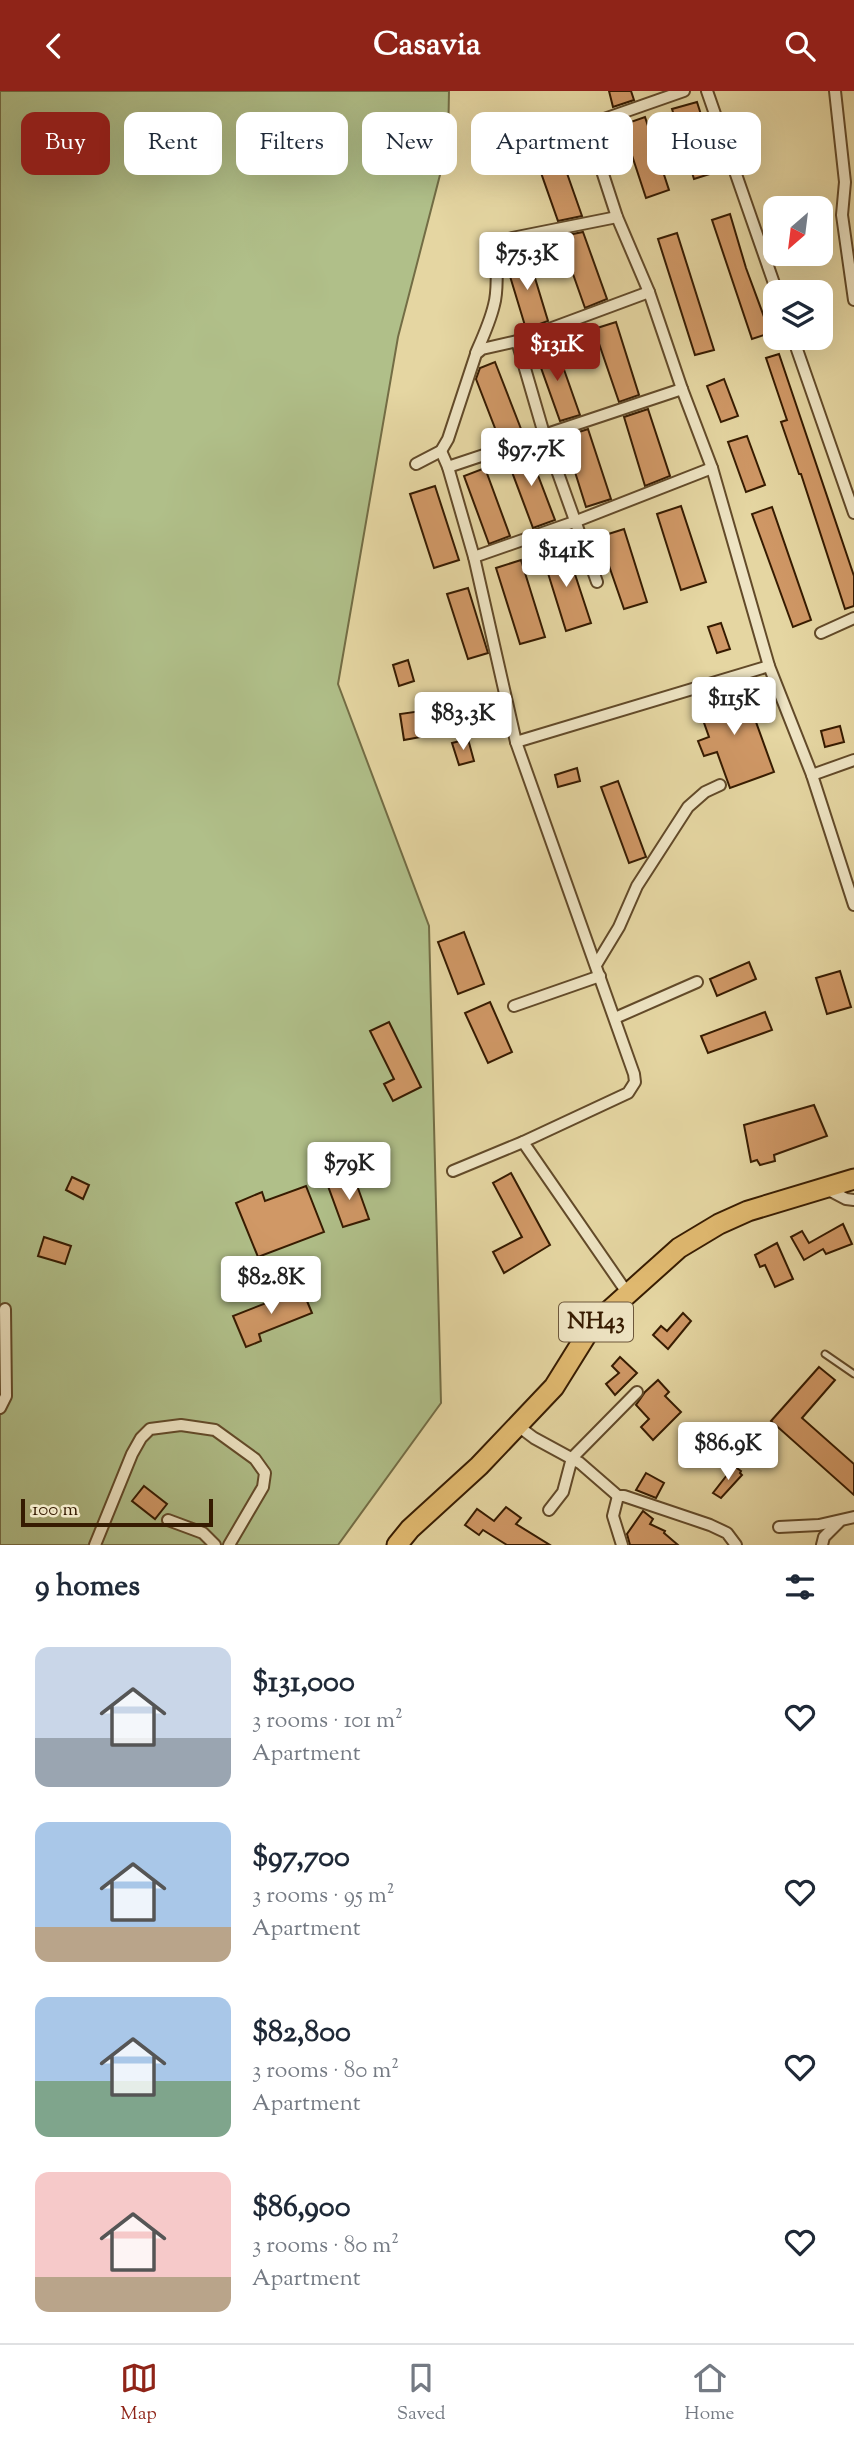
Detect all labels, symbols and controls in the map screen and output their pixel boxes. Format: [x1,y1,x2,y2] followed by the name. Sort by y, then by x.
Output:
[373,23,481,69] text: Casavia
[35,27,73,65] icon: back
[781,27,819,65] icon: search
[21,112,110,175] chip: Buy
[124,112,222,175] chip: Rent
[236,112,348,175] chip: Filters
[362,112,457,175] chip: New
[471,112,633,175] chip: Apartment
[647,112,761,175] chip: House
[763,196,833,266] north arrow
[763,196,833,350] map controls
[470,233,584,292] pin: $75.3K
[495,238,559,271] text: $75.3K
[763,280,833,350] button: layers
[508,323,606,383] pin: $131K
[530,329,584,362] text: $131K
[474,429,588,488] pin: $97.7K
[497,434,565,467] text: $97.7K
[517,529,615,589] pin: $141K
[538,535,594,568] text: $141K
[685,677,783,737] pin: $115K
[708,683,760,716] text: $115K
[406,693,520,752] pin: $83.3K
[431,698,495,731] text: $83.3K
[308,1143,390,1202] pin: $79K
[323,1148,375,1181] text: $79K
[214,1257,328,1316] pin: $82.8K
[237,1262,305,1295] text: $82.8K
[559,1303,633,1341] road number: NH43
[671,1423,785,1482] pin: $86.9K
[694,1428,762,1461] text: $86.9K
[21,1496,214,1528] scale bar
[32,1497,78,1524] text: 100 m
[35,1566,140,1609] text: 9 homes
[781,1568,819,1606] icon: filters
[252,1662,355,1705] text: $131,000
[91,1675,175,1759] icon: home
[781,1698,819,1736] icon: heart
[252,1705,403,1738] text: 3 rooms · 101 m²
[252,1738,361,1771] text: Apartment
[252,1837,350,1880] text: $97,700
[91,1850,175,1934] icon: home
[781,1873,819,1911] icon: heart
[252,1880,395,1913] text: 3 rooms · 95 m²
[252,1913,361,1946] text: Apartment
[252,2012,351,2055] text: $82,800
[91,2025,175,2109] icon: home
[781,2048,819,2086] icon: heart
[252,2055,399,2088] text: 3 rooms · 80 m²
[252,2088,361,2121] text: Apartment
[252,2187,351,2230] text: $86,900
[91,2200,175,2284] icon: home
[781,2223,819,2261] icon: heart
[252,2230,399,2263] text: 3 rooms · 80 m²
[252,2263,361,2296] text: Apartment
[120,2359,158,2428] tab: Map
[397,2359,445,2428] tab: Saved
[685,2359,734,2428] tab: Home

